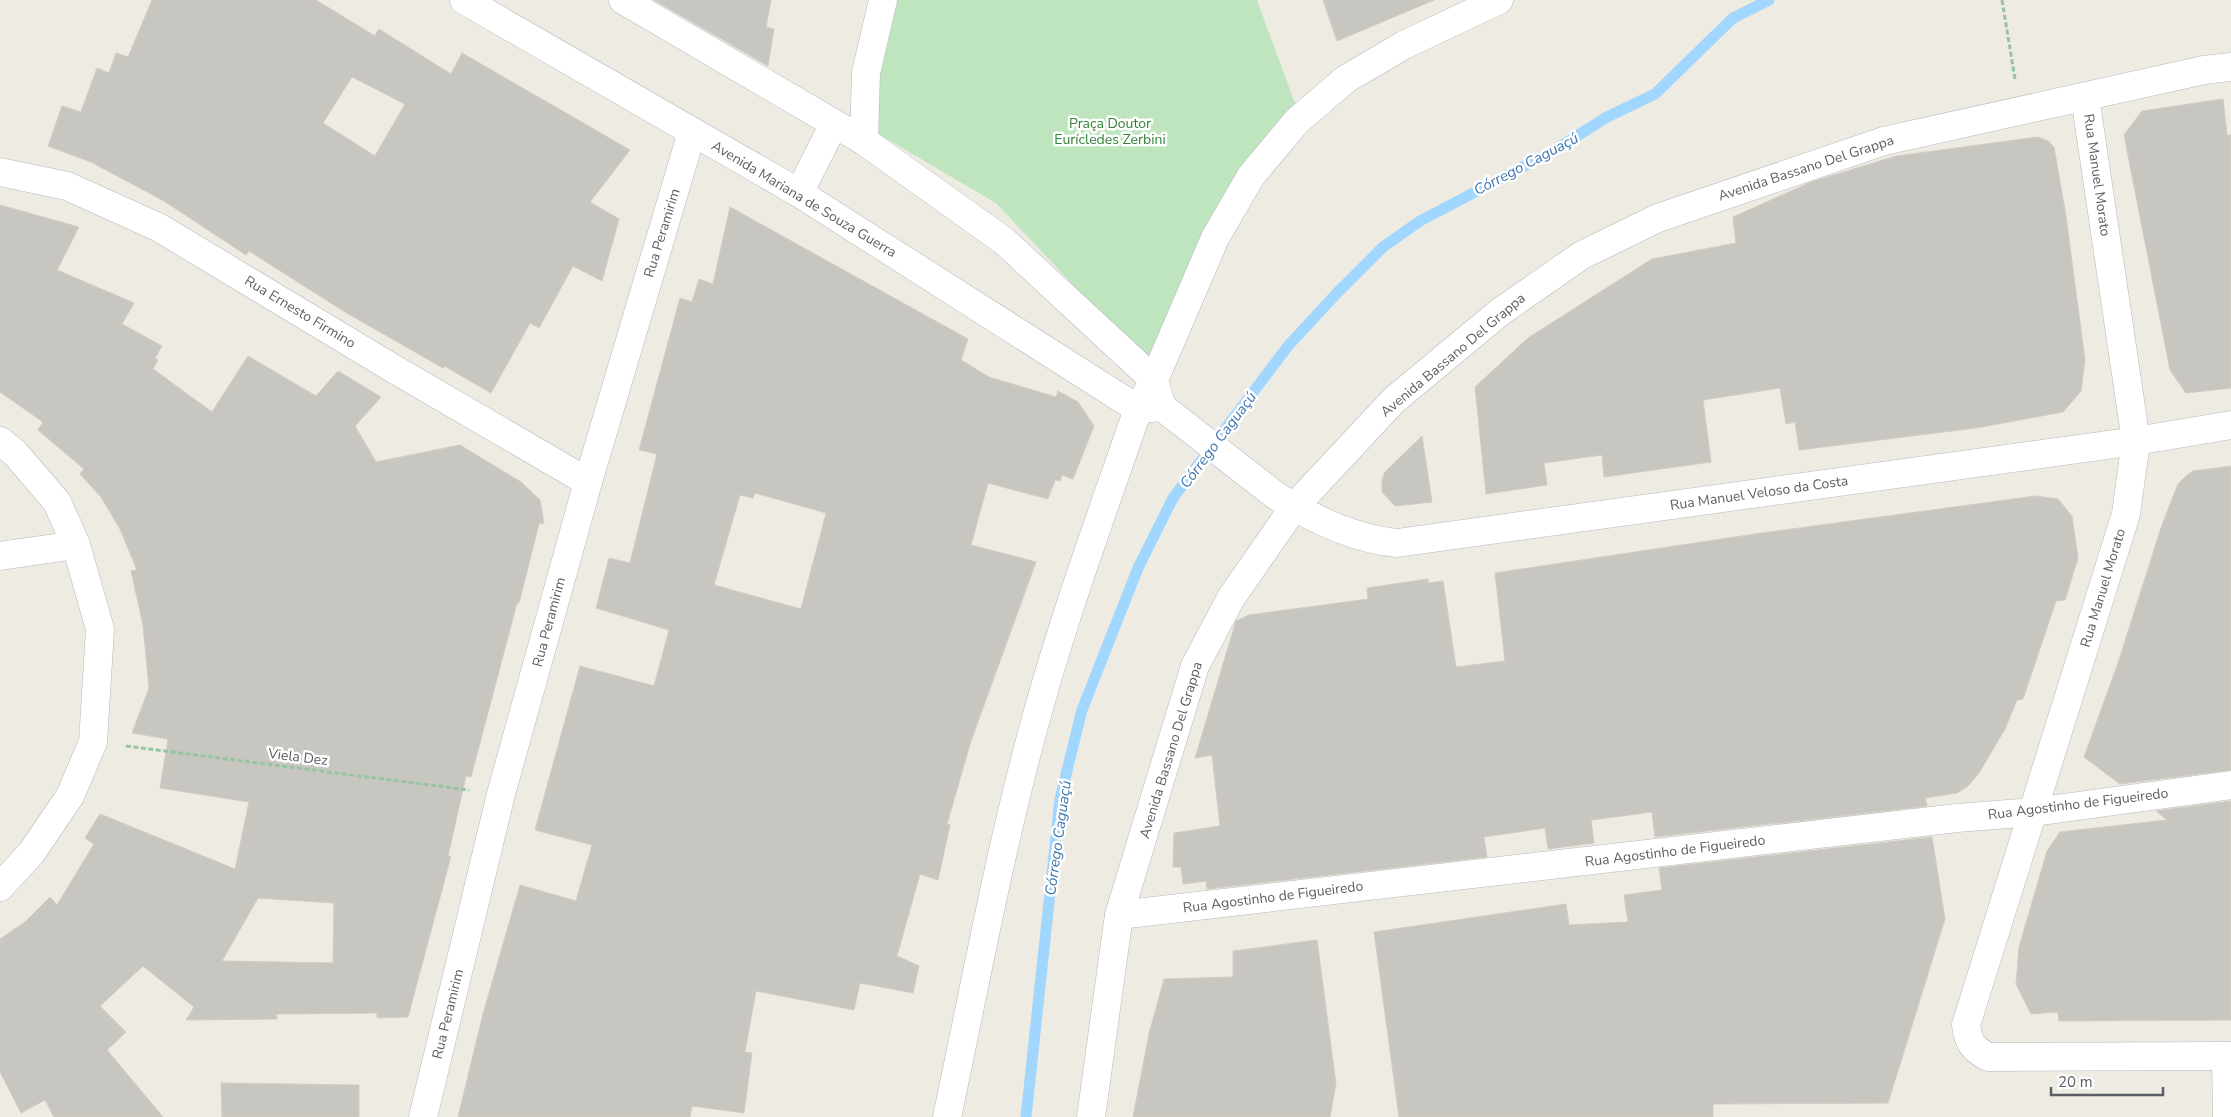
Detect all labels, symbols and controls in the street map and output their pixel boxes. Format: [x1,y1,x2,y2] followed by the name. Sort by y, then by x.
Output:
[2079,113,2115,238] street label: Rua Manuel Morato
[1054,114,1166,149] park label: Praça Doutor Eurícledes Zerbini
[1470,128,1582,200] water label: Córrego Caguaçú
[1716,131,1896,205] street label: Avenida Bassano Del Grappa
[708,136,900,262] street label: Avenida Mariana de Souza Guerra
[639,186,685,280] street label: Rua Peramirim
[241,271,359,353] street label: Rua Ernesto Firmino
[1377,289,1529,421] street label: Avenida Bassano Del Grappa
[1175,388,1261,492] water label: Córrego Caguaçú
[1669,471,1849,515] street label: Rua Manuel Veloso da Costa
[2076,526,2130,650] street label: Rua Manuel Morato
[528,575,570,669] street label: Rua Peramirim
[1135,659,1207,841] street label: Avenida Bassano Del Grappa
[266,744,329,770] street label: Viela Dez
[1040,779,1076,897] water label: Córrego Caguaçú
[1987,783,2170,824] street label: Rua Agostinho de Figueiredo
[1584,830,1767,871] street label: Rua Agostinho de Figueiredo
[1182,876,1365,917] street label: Rua Agostinho de Figueiredo
[428,967,468,1061] street label: Rua Peramirim
[2051,1064,2164,1096] scale bar
[2058,1072,2093,1092] text: 20 m

